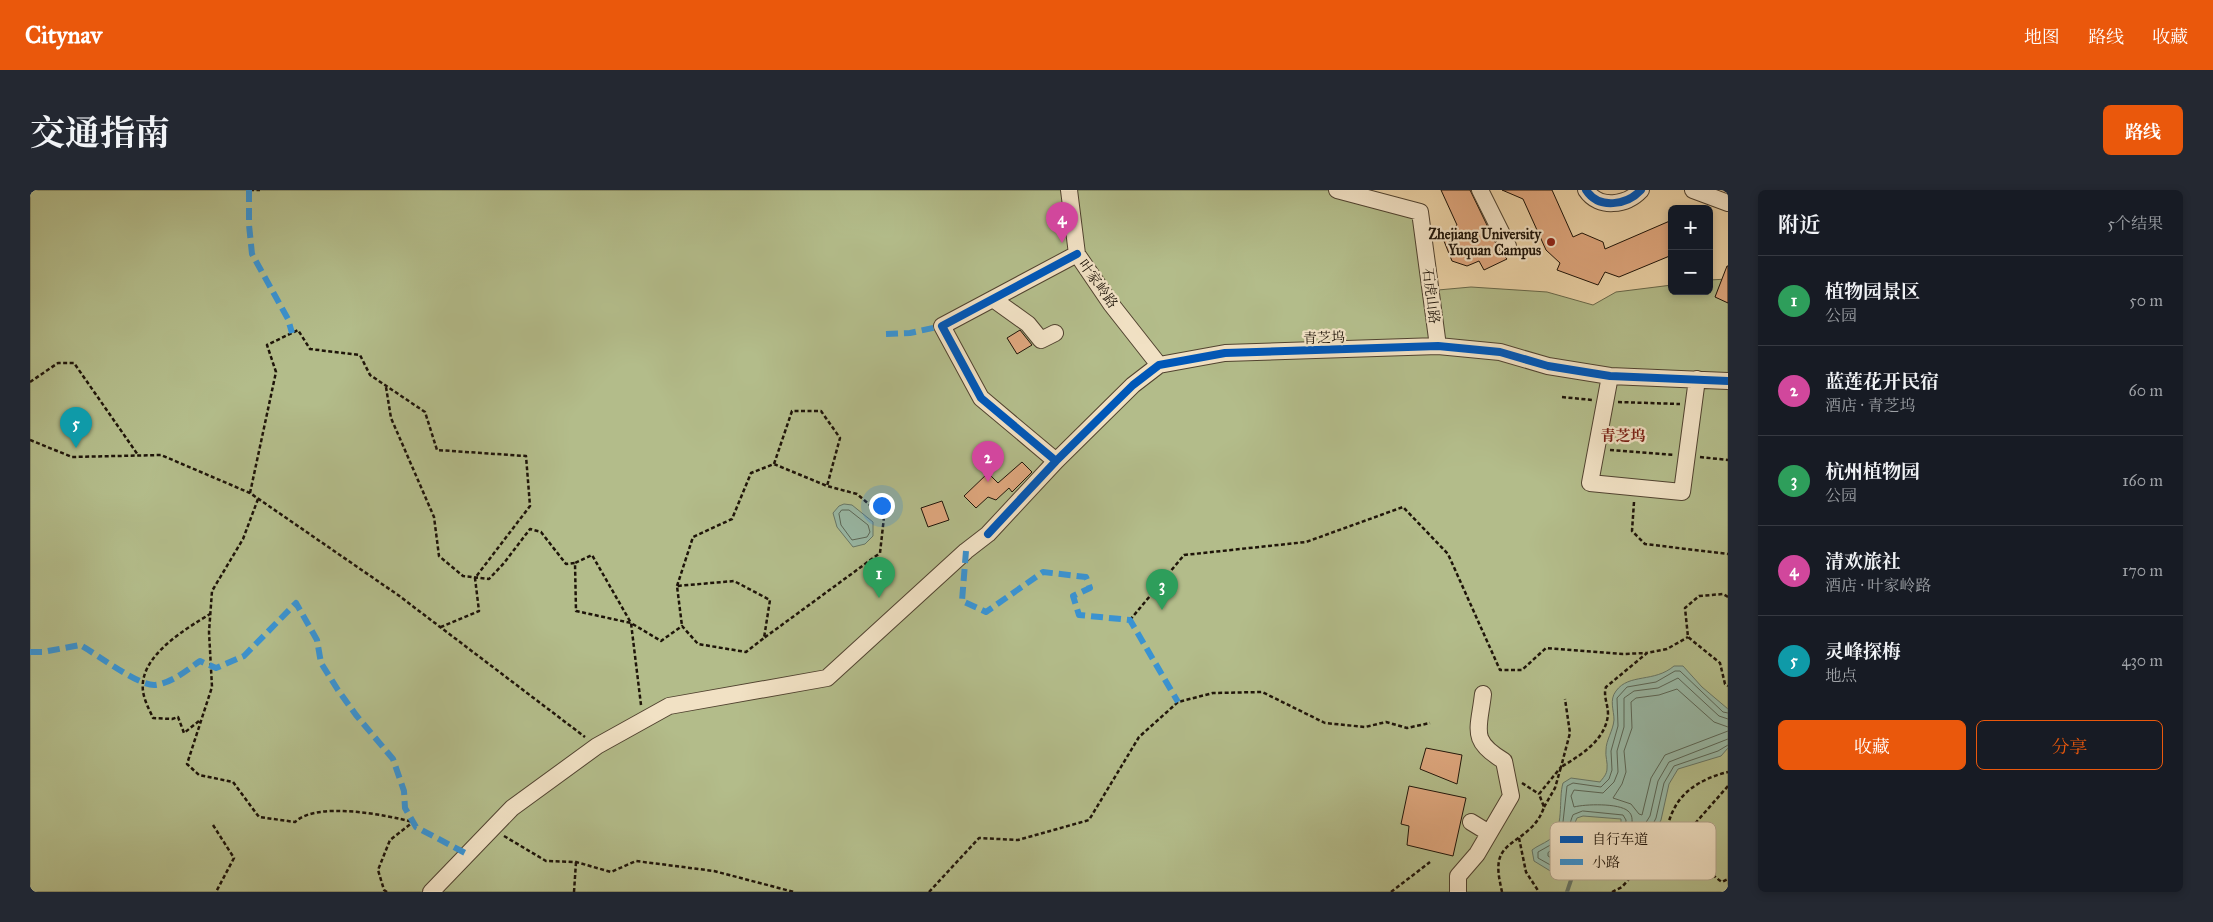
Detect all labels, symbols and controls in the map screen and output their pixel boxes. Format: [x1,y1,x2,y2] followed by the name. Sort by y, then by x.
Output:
[25,20,102,50] text: Citynav
[2024,26,2060,48] text: 地图
[2088,26,2124,48] text: 路线
[2152,26,2188,48] text: 收藏
[2103,105,2183,155] button: 路线
[30,112,170,155] text: 交通指南
[1046,202,1078,243] pin: 4
[1668,205,1713,295] map controls
[1668,205,1713,250] button: +
[1778,212,1820,238] text: 附近
[2108,214,2163,233] text: 5个结果
[1428,226,1542,260] place label: Zhejiang University Yuquan Campus
[1545,236,1557,248] marker: Zhejiang University Yuquan Campus
[1668,250,1713,295] button: −
[1075,256,1121,312] street label: 叶家岭路
[1419,267,1443,325] street label: 石虎山路
[1825,280,1920,303] text: 植物园景区
[1791,291,1797,310] text: 1
[2129,291,2163,310] text: 50 m
[1825,306,1857,325] text: 公园
[1303,329,1345,347] street label: 青芝坞
[1825,370,1939,393] text: 蓝莲花开民宿
[1790,381,1798,400] text: 2
[2129,381,2163,400] text: 60 m
[1825,396,1915,415] text: 酒店 · 青芝坞
[60,407,92,448] pin: 5
[1600,427,1646,445] district label: 青芝坞
[972,441,1004,482] pin: 2
[1825,460,1920,483] text: 杭州植物园
[1791,471,1797,490] text: 3
[2122,471,2163,490] text: 160 m
[1825,486,1857,505] text: 公园
[869,493,895,519] your location
[1825,550,1901,573] text: 清欢旅社
[863,557,895,598] pin: 1
[1790,561,1798,580] text: 4
[2122,561,2163,580] text: 170 m
[1146,569,1178,610] pin: 3
[1825,576,1931,595] text: 酒店 · 叶家岭路
[1825,640,1901,663] text: 灵峰探梅
[1790,651,1798,670] text: 5
[2121,651,2163,670] text: 430 m
[1825,666,1857,685] text: 地点
[1778,720,1966,770] button: 收藏
[1976,720,2163,770] button: 分享
[1550,822,1716,880] legend
[1592,831,1648,848] text: 自行车道
[1592,854,1620,871] text: 小路

